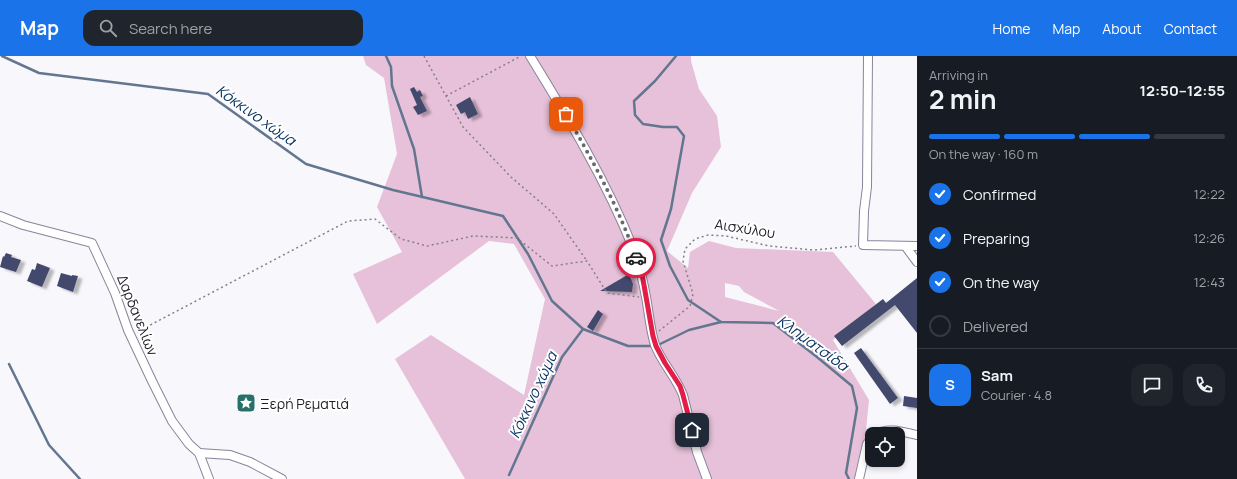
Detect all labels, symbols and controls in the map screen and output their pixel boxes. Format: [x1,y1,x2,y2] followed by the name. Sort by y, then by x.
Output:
[83,10,363,46] search box
[20,15,59,41] text: Map
[97,17,119,39] icon: search
[129,18,212,39] text: Search here
[993,19,1030,38] text: Home
[1052,19,1080,38] text: Map
[1102,19,1142,38] text: About
[1164,19,1217,38] text: Contact
[929,66,988,84] text: Arriving in
[212,80,302,151] water label: Κόκκινο χώμα
[1139,80,1225,101] text: 12:50–12:55
[929,81,997,117] text: 2 min
[549,97,583,131] pin
[555,103,577,125] icon: bag
[929,145,1038,163] text: On the way · 160 m
[929,183,951,205] icon: check
[963,184,1036,205] text: Confirmed
[1194,185,1225,203] text: 12:22
[713,214,777,242] street label: Αισχύλου
[929,227,951,249] icon: check
[963,228,1030,249] text: Preparing
[1193,229,1225,247] text: 12:26
[616,238,656,278] courier
[625,247,647,269] icon: car
[929,271,951,293] icon: check
[113,272,163,358] street label: Δαρδανελίων
[963,272,1039,293] text: On the way
[1194,273,1225,291] text: 12:43
[773,310,854,377] water label: Κληματσίδα
[963,316,1028,337] text: Delivered
[504,347,563,442] water label: Κόκκινο χώμα
[1131,364,1173,406] button: chat
[1183,364,1225,406] button: phone
[981,365,1013,386] text: Sam
[945,374,955,395] text: S
[981,386,1052,404] text: Courier · 4.8
[235,392,257,414] place icon: Ξερή Ρεματιά
[260,394,349,413] place label: Ξερή Ρεματιά
[675,413,709,447] pin
[681,419,703,441] icon: home
[865,427,905,467] map controls
[865,427,905,467] button: locate

